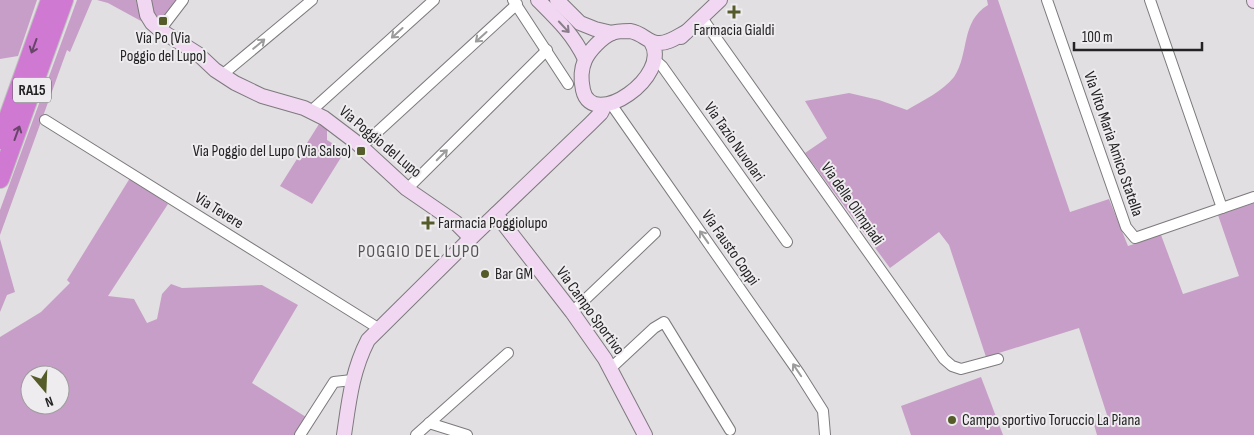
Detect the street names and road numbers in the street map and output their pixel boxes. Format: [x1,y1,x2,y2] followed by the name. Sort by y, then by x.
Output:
[1079,69,1147,219] street label: Via Vito Maria Amico Statella
[13,78,51,102] road number: RA15
[700,99,768,185] street label: Via Tazio Nuvolari
[335,102,425,182] street label: Via Poggio del Lupo
[816,159,888,249] street label: Via delle Olimpiadi
[191,189,247,233] street label: Via Tevere
[697,207,763,289] street label: Via Fausto Coppi
[552,263,628,359] street label: Via Campo Sportivo

